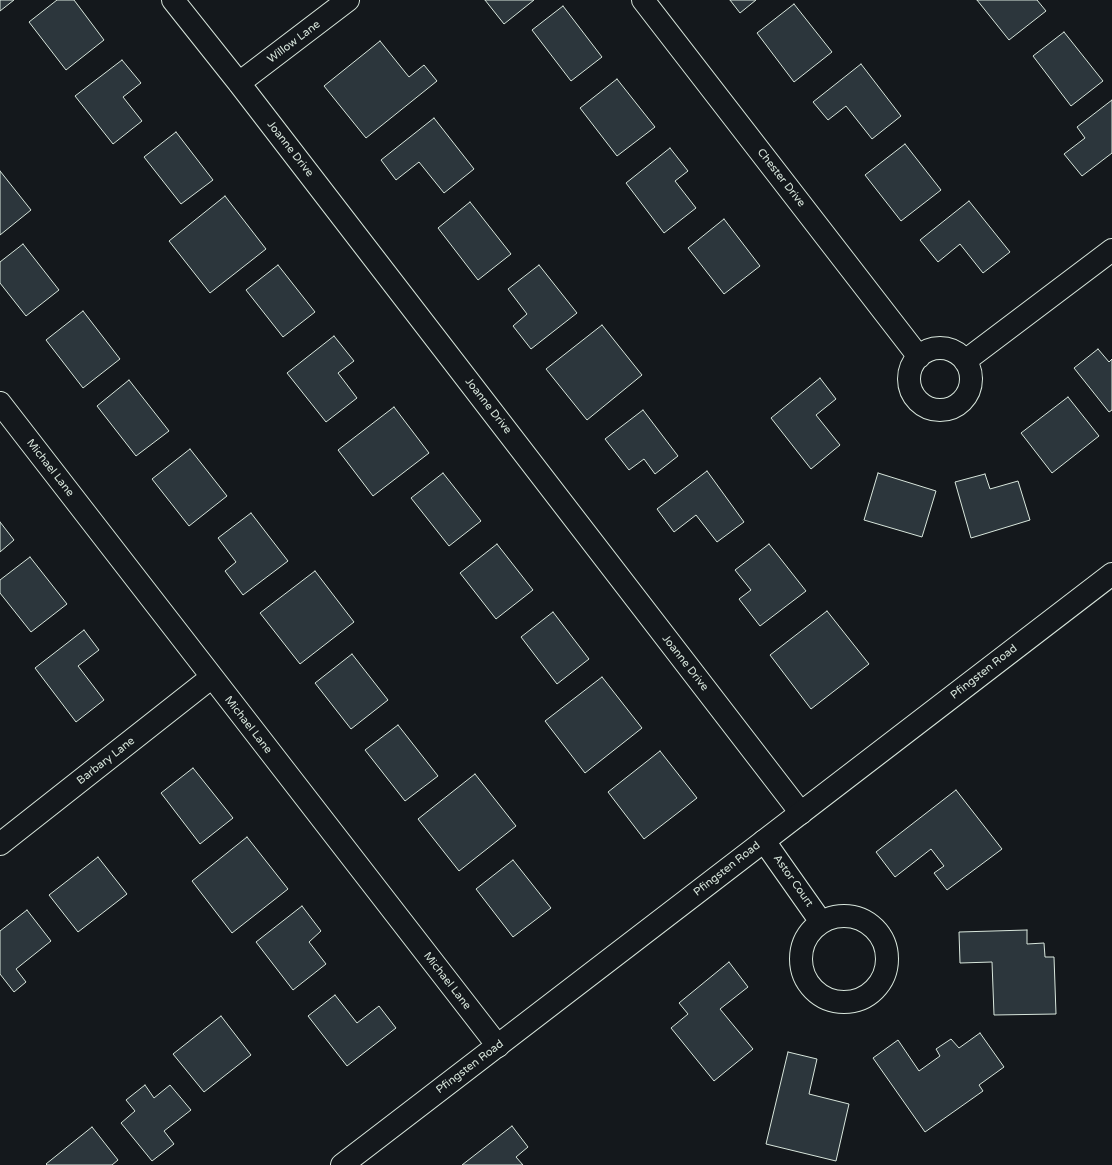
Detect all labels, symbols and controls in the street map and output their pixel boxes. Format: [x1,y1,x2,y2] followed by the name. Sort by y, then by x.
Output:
[265,18,323,66] street label: Willow Lane
[264,118,316,180] street label: Joanne Drive
[754,146,808,210] street label: Chester Drive
[462,375,514,437] street label: Joanne Drive
[23,437,77,499] street label: Michael Lane
[659,632,711,694] street label: Joanne Drive
[948,642,1020,702] street label: Pfingsten Road
[221,694,275,756] street label: Michael Lane
[75,734,137,788] street label: Barbary Lane
[691,839,763,899] street label: Pfingsten Road
[770,852,816,910] street label: Astor Court
[420,950,474,1012] street label: Michael Lane
[434,1037,506,1097] street label: Pfingsten Road

